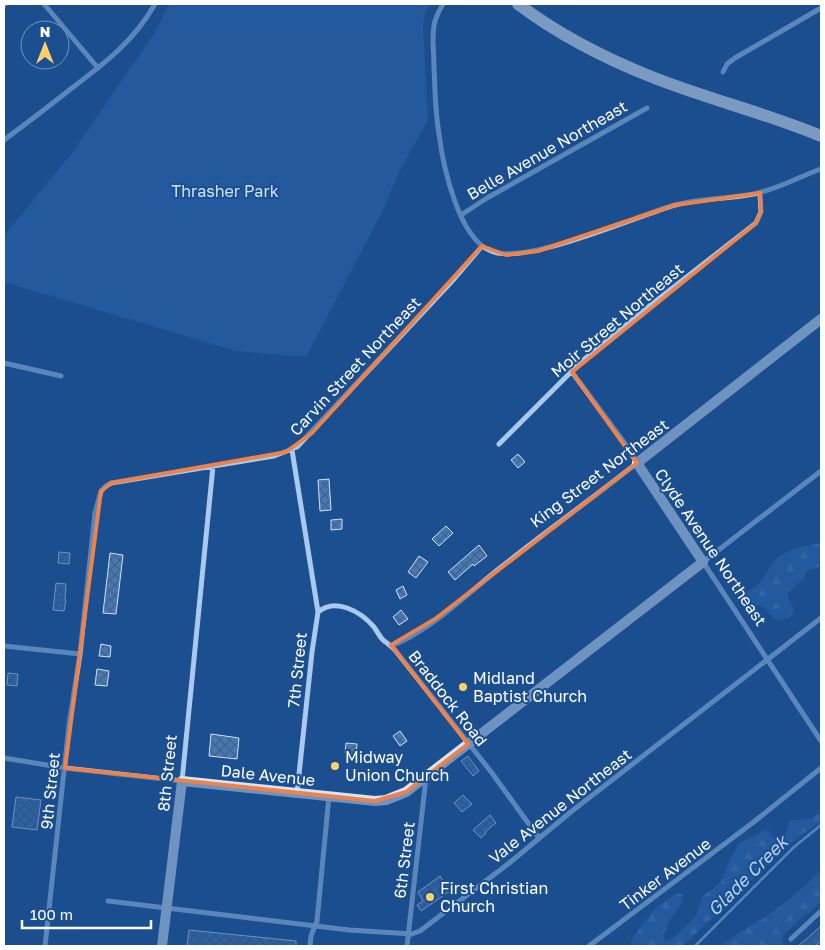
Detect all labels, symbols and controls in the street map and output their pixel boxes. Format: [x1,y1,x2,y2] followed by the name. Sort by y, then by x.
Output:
[20,20,70,70] north arrow
[40,23,50,40] text: N
[463,96,631,204] street label: Belle Avenue Northeast
[171,181,279,201] park label: Thrasher Park
[547,259,687,381] street label: Moir Street Northeast
[285,292,425,440] street label: Carvin Street Northeast
[526,414,672,532] street label: King Street Northeast
[651,464,771,630] street label: Clyde Avenue Northeast
[283,631,311,709] street label: 7th Street
[404,646,492,750] street label: Braddock Road
[473,668,587,706] place label: Midland Baptist Church
[457,681,469,693] marker: Midland Baptist Church
[153,733,181,813] street label: 8th Street
[485,744,635,868] street label: Vale Avenue Northeast
[345,747,449,785] place label: Midway Union Church
[36,752,64,830] street label: 9th Street
[220,760,316,790] street label: Dale Avenue
[329,760,341,772] marker: Midway Union Church
[389,820,419,900] street label: 6th Street
[702,829,793,920] water label: Glade Creek
[616,833,714,915] street label: Tinker Avenue
[440,878,548,916] place label: First Christian Church
[424,891,436,903] marker: First Christian Church
[22,898,151,930] scale bar
[30,905,73,923] text: 100 m

